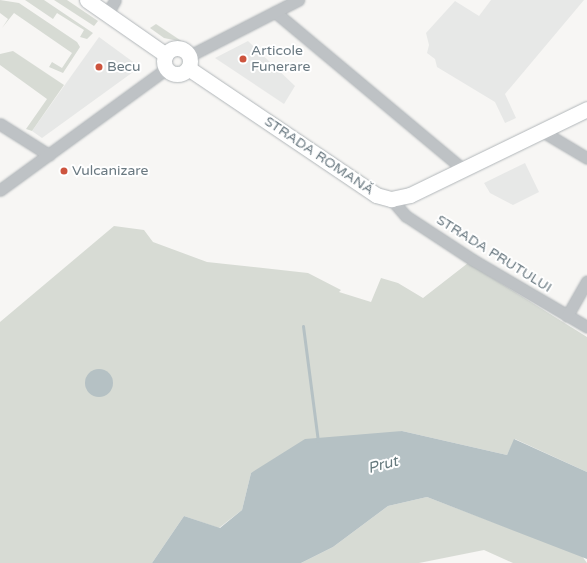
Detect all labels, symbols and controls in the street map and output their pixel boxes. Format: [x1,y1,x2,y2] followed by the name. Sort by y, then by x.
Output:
[251,43,310,76] place label: Articole Funerare
[238,54,248,64] marker: Articole Funerare
[107,59,141,75] place label: Becu
[94,62,104,72] marker: Becu
[261,113,377,199] street label: STRADA ROMANĂ
[72,163,148,179] place label: Vulcanizare
[59,166,69,176] marker: Vulcanizare
[433,212,555,296] street label: STRADA PRUTULUI
[366,452,400,478] water label: Prut

